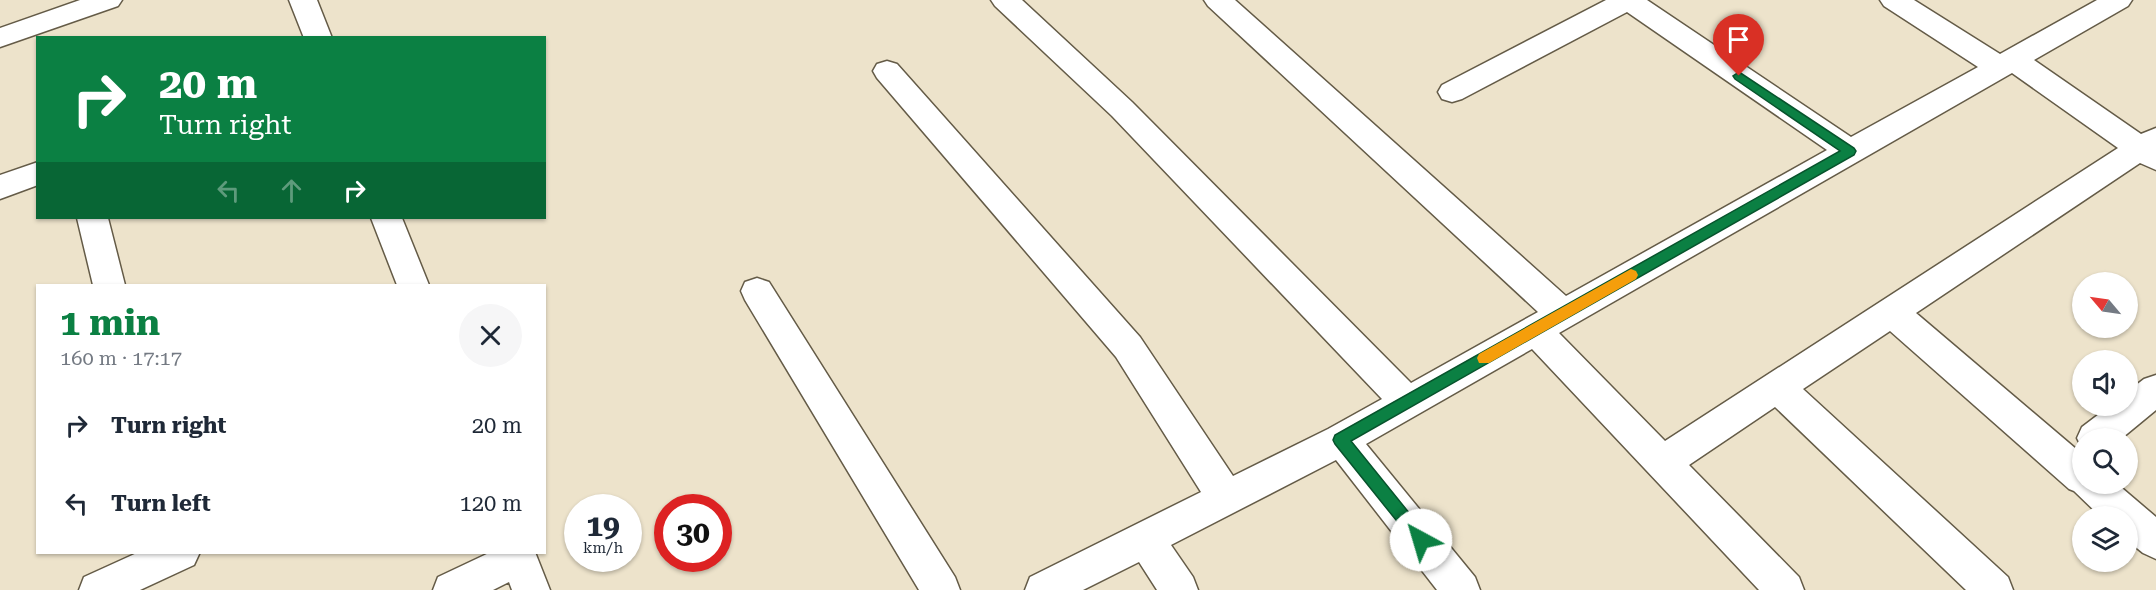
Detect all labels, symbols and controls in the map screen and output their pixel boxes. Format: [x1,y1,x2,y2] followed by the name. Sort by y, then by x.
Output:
[1713,14,1764,76] pin
[1722,23,1755,56] icon: arrive
[159,59,257,108] text: 20 m
[60,60,138,138] icon: right
[159,109,292,141] text: Turn right
[212,174,245,207] icon: left
[275,174,308,207] icon: ahead
[338,174,371,207] icon: right
[2072,272,2138,338] north arrow
[2072,272,2138,572] map controls
[60,302,160,344] text: 1 min
[459,304,522,367] button: close
[60,346,182,370] text: 160 m · 17:17
[2072,350,2138,416] button: sound
[60,409,93,442] icon: right
[111,413,226,438] text: Turn right
[472,413,522,438] text: 20 m
[2072,428,2138,494] button: search
[60,487,93,520] icon: left
[111,491,211,516] text: Turn left
[459,491,522,516] text: 120 m
[654,494,732,572] speed limit sign: 30
[2072,506,2138,572] button: layers
[586,508,620,543] text: 19
[1389,508,1453,572] position arrow
[583,539,623,557] text: km/h

